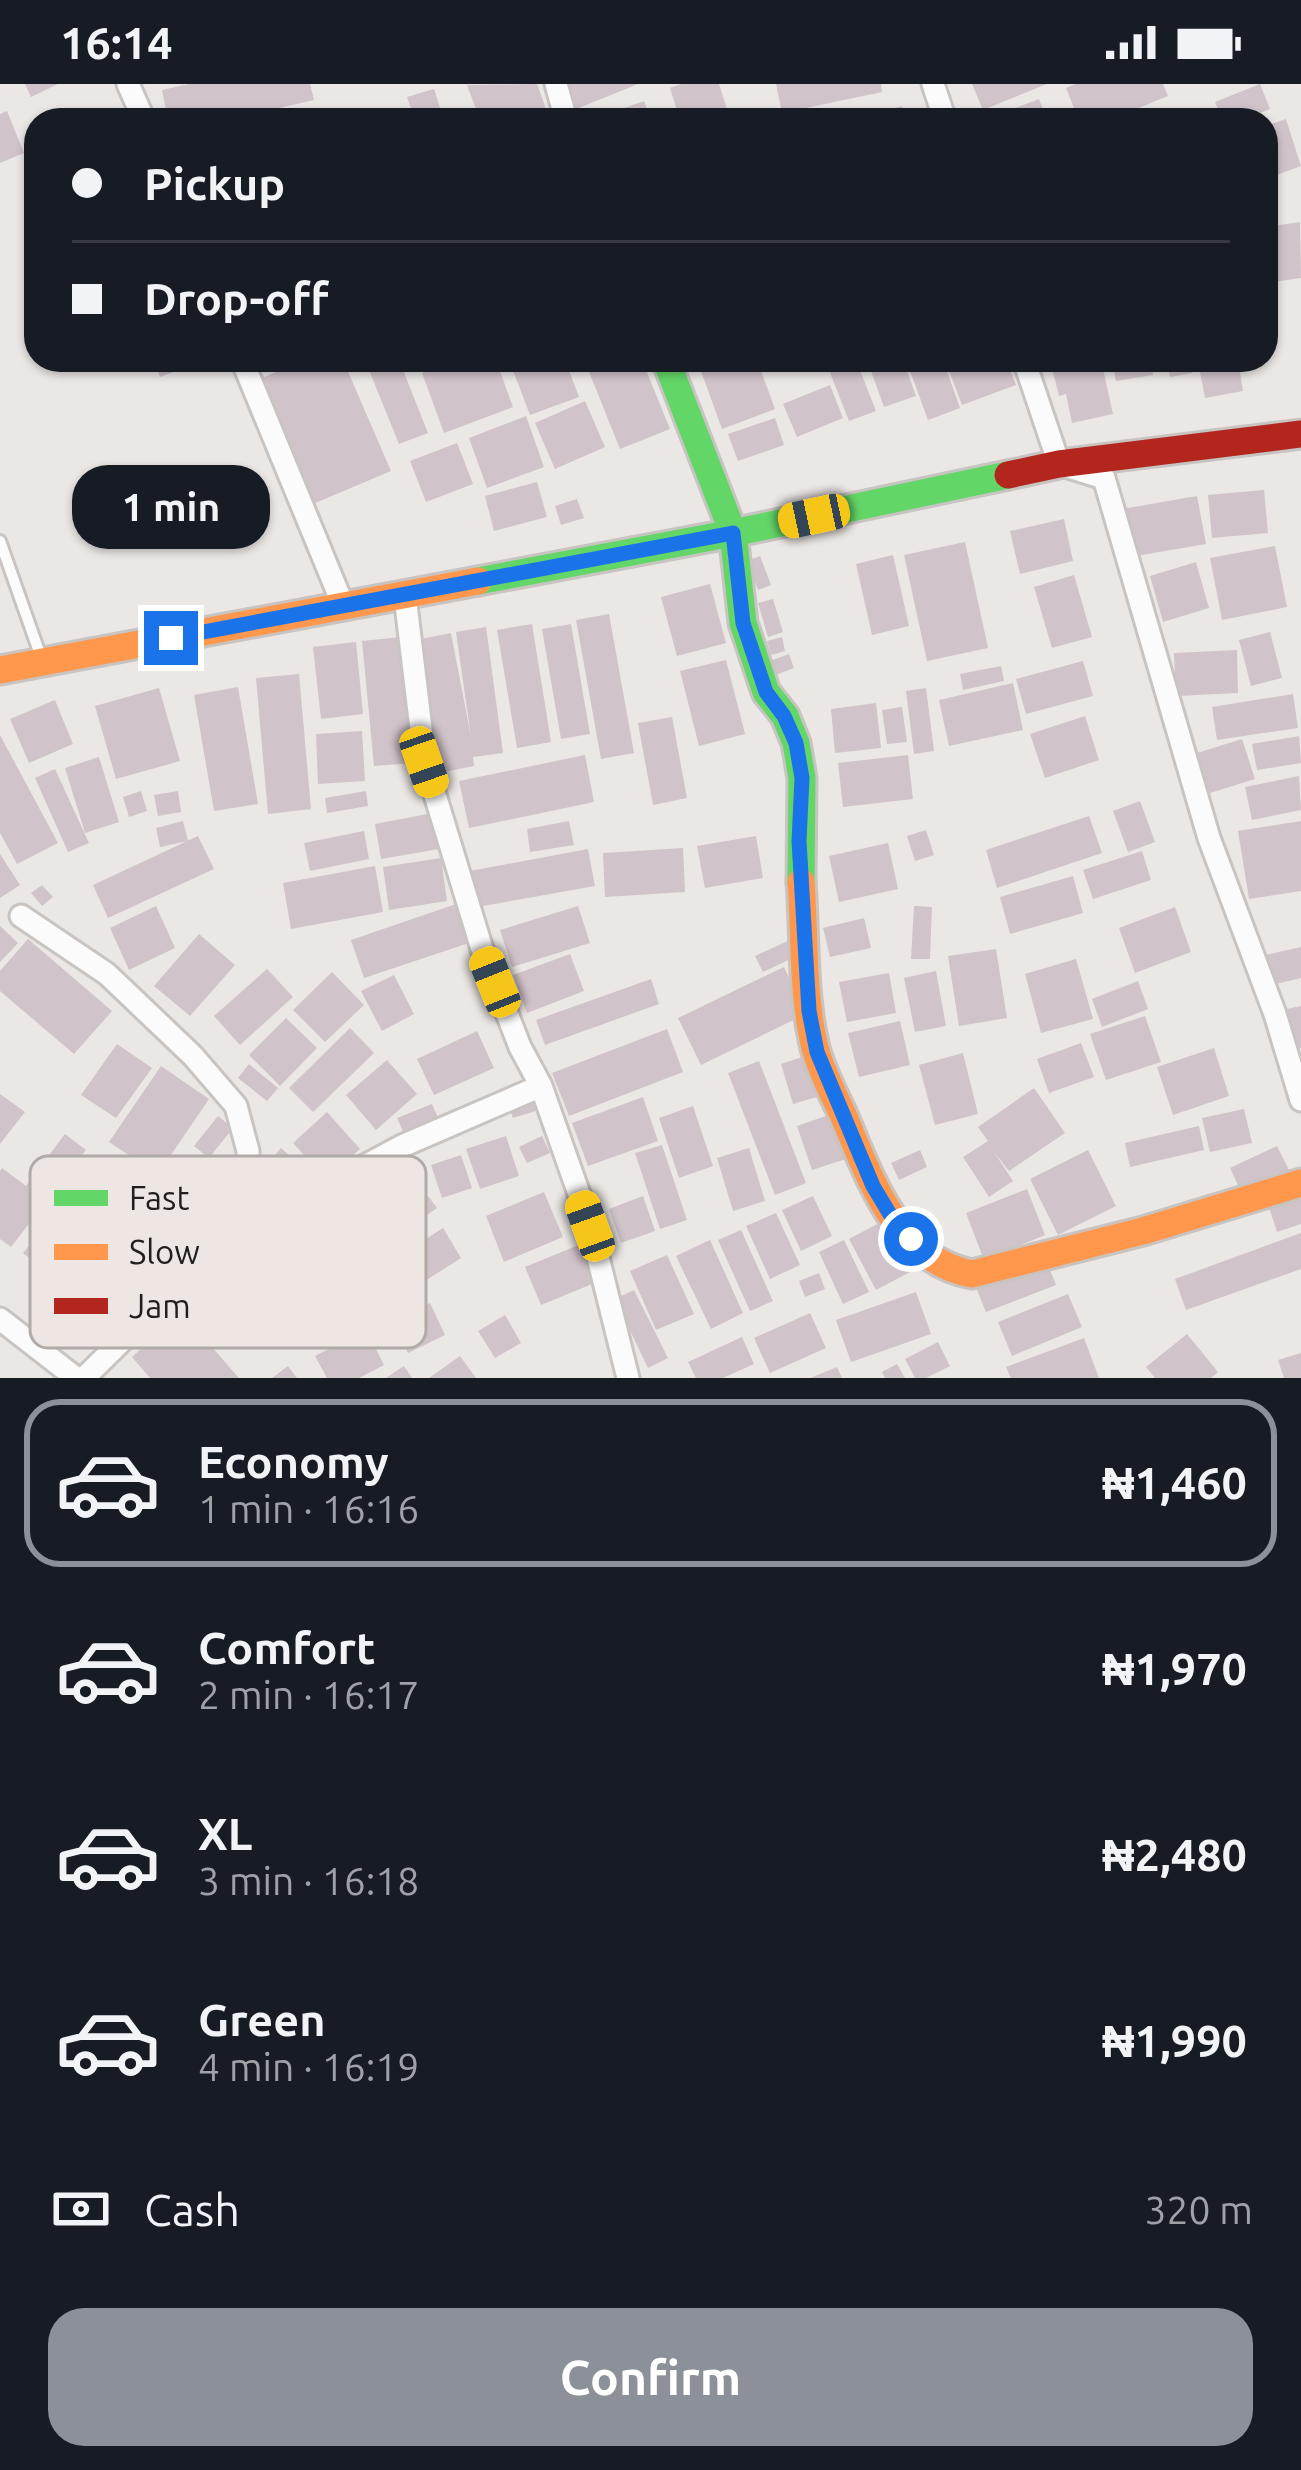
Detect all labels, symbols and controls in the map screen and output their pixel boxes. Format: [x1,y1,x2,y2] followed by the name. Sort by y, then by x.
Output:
[60,17,173,68] text: 16:14
[144,158,285,209] text: Pickup
[144,273,329,324] text: Drop-off
[72,464,270,548] callout: 1 min
[122,485,220,528] text: 1 min
[775,491,853,541] car
[144,611,198,665] route end
[395,722,453,802] car
[465,942,525,1022] car
[30,1156,426,1348] legend
[129,1179,189,1216] text: Fast
[561,1186,619,1266] car
[884,1212,938,1266] route start
[129,1233,200,1270] text: Slow
[129,1287,191,1324] text: Jam
[54,1429,162,1537] icon: car
[198,1436,389,1487] text: Economy
[1102,1457,1247,1508] text: ₦1,460
[198,1487,419,1530] text: 1 min · 16:16
[54,1615,162,1723] icon: car
[198,1622,375,1673] text: Comfort
[1102,1643,1247,1694] text: ₦1,970
[198,1673,419,1716] text: 2 min · 16:17
[54,1801,162,1909] icon: car
[198,1808,252,1859] text: XL
[1102,1829,1247,1880] text: ₦2,480
[198,1859,419,1902] text: 3 min · 16:18
[54,1987,162,2095] icon: car
[198,1994,325,2045] text: Green
[1102,2015,1247,2066] text: ₦1,990
[198,2045,419,2088] text: 4 min · 16:19
[48,2176,114,2242] icon: cash
[144,2184,240,2235] text: Cash
[1144,2188,1253,2231] text: 320 m
[48,2308,1253,2446] button: Confirm

